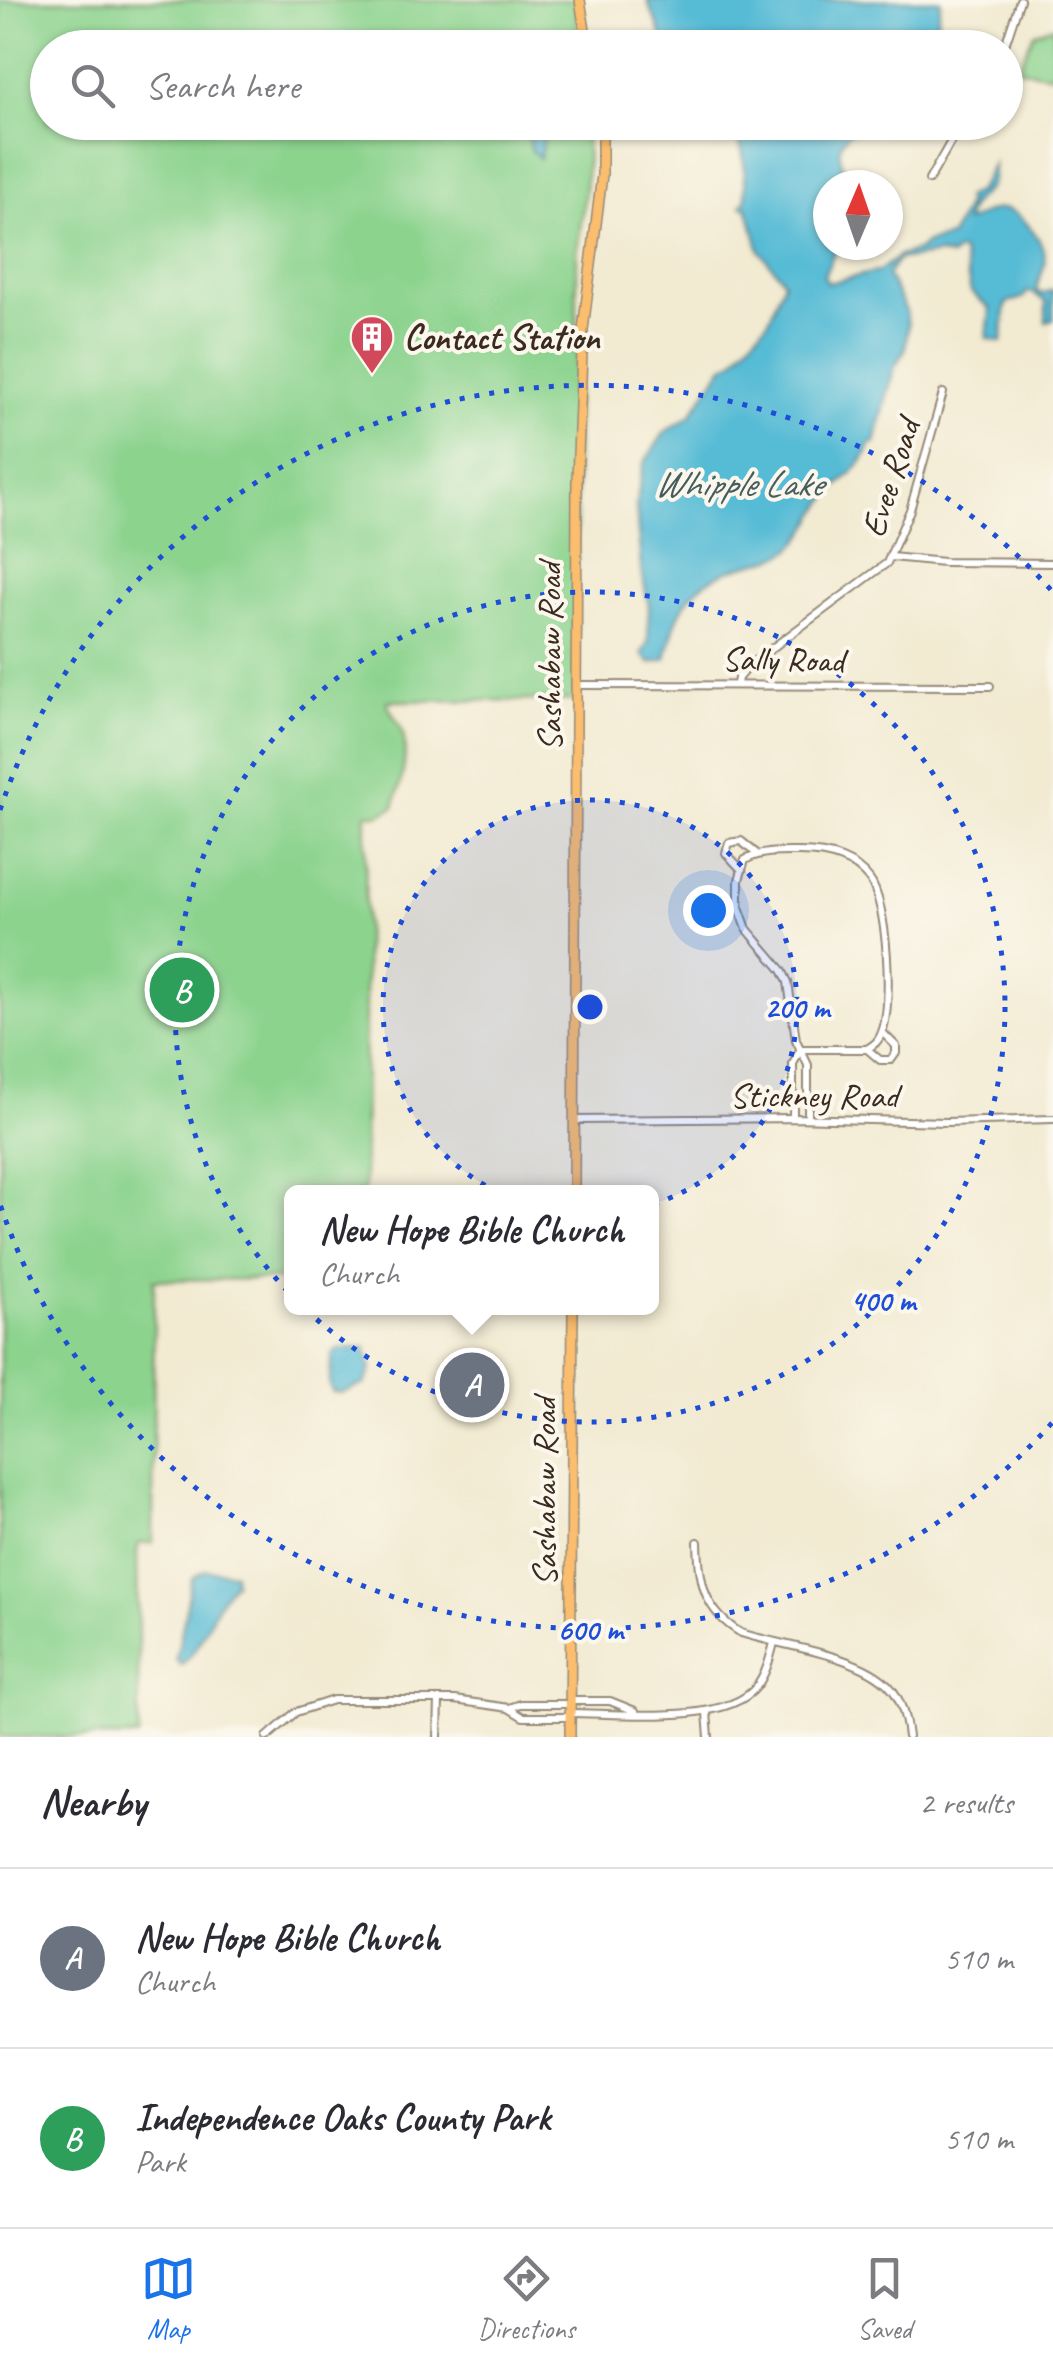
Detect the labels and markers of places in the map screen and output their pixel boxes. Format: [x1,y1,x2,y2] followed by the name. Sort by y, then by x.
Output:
[349,314,395,375] building icon: Contact Station
[404,315,600,360] place label: Contact Station
[150,952,214,1028] pin: B
[572,989,608,1025] centre of rings
[440,1348,504,1422] pin: A

